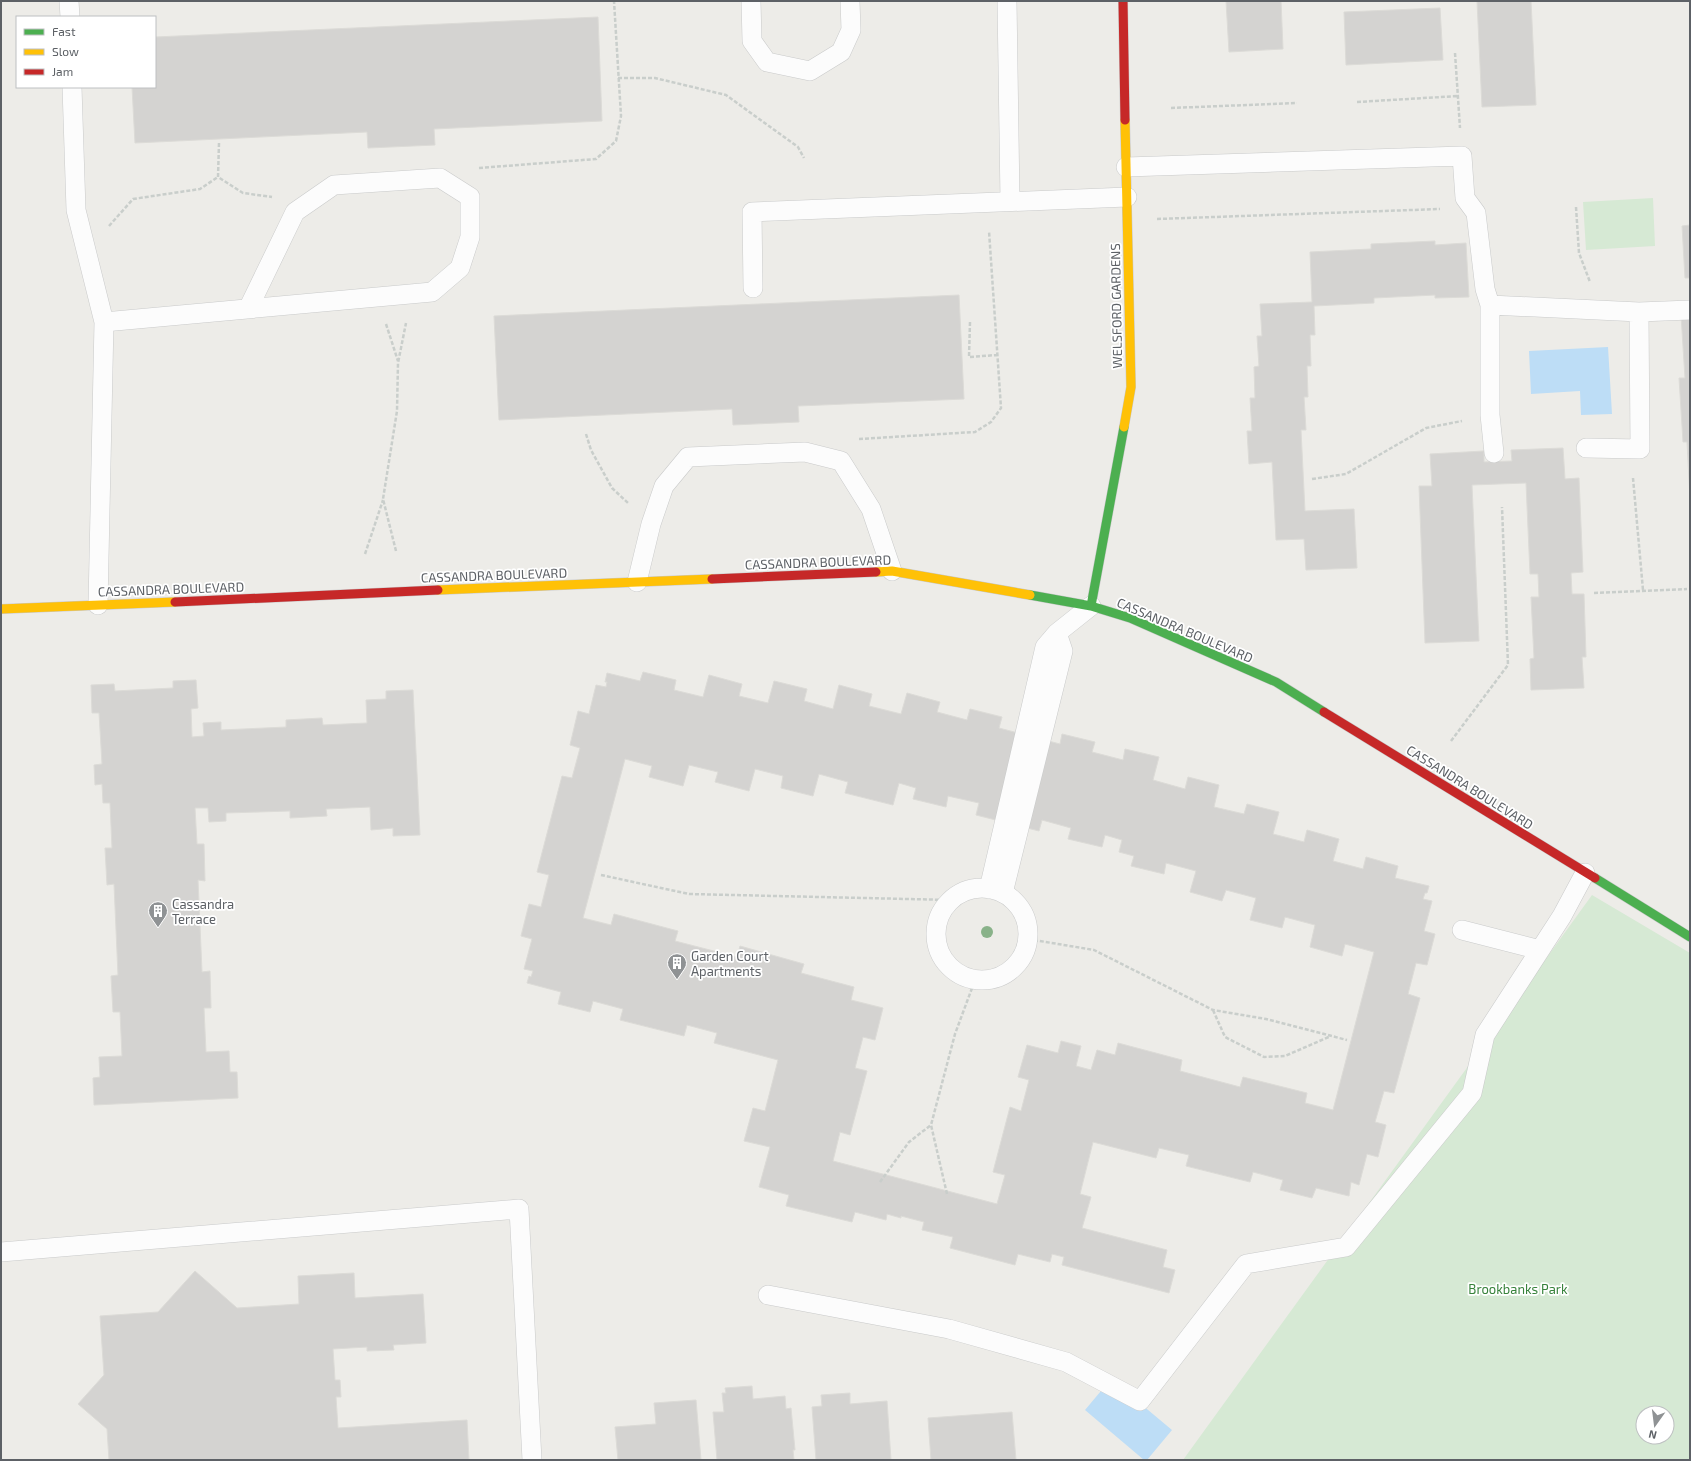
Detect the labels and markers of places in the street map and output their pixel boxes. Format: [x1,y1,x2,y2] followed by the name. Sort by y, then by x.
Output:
[172,896,234,927] place label: Cassandra Terrace
[147,900,169,928] building icon: Cassandra Terrace
[691,948,769,979] place label: Garden Court Apartments
[666,952,688,980] building icon: Garden Court Apartments

